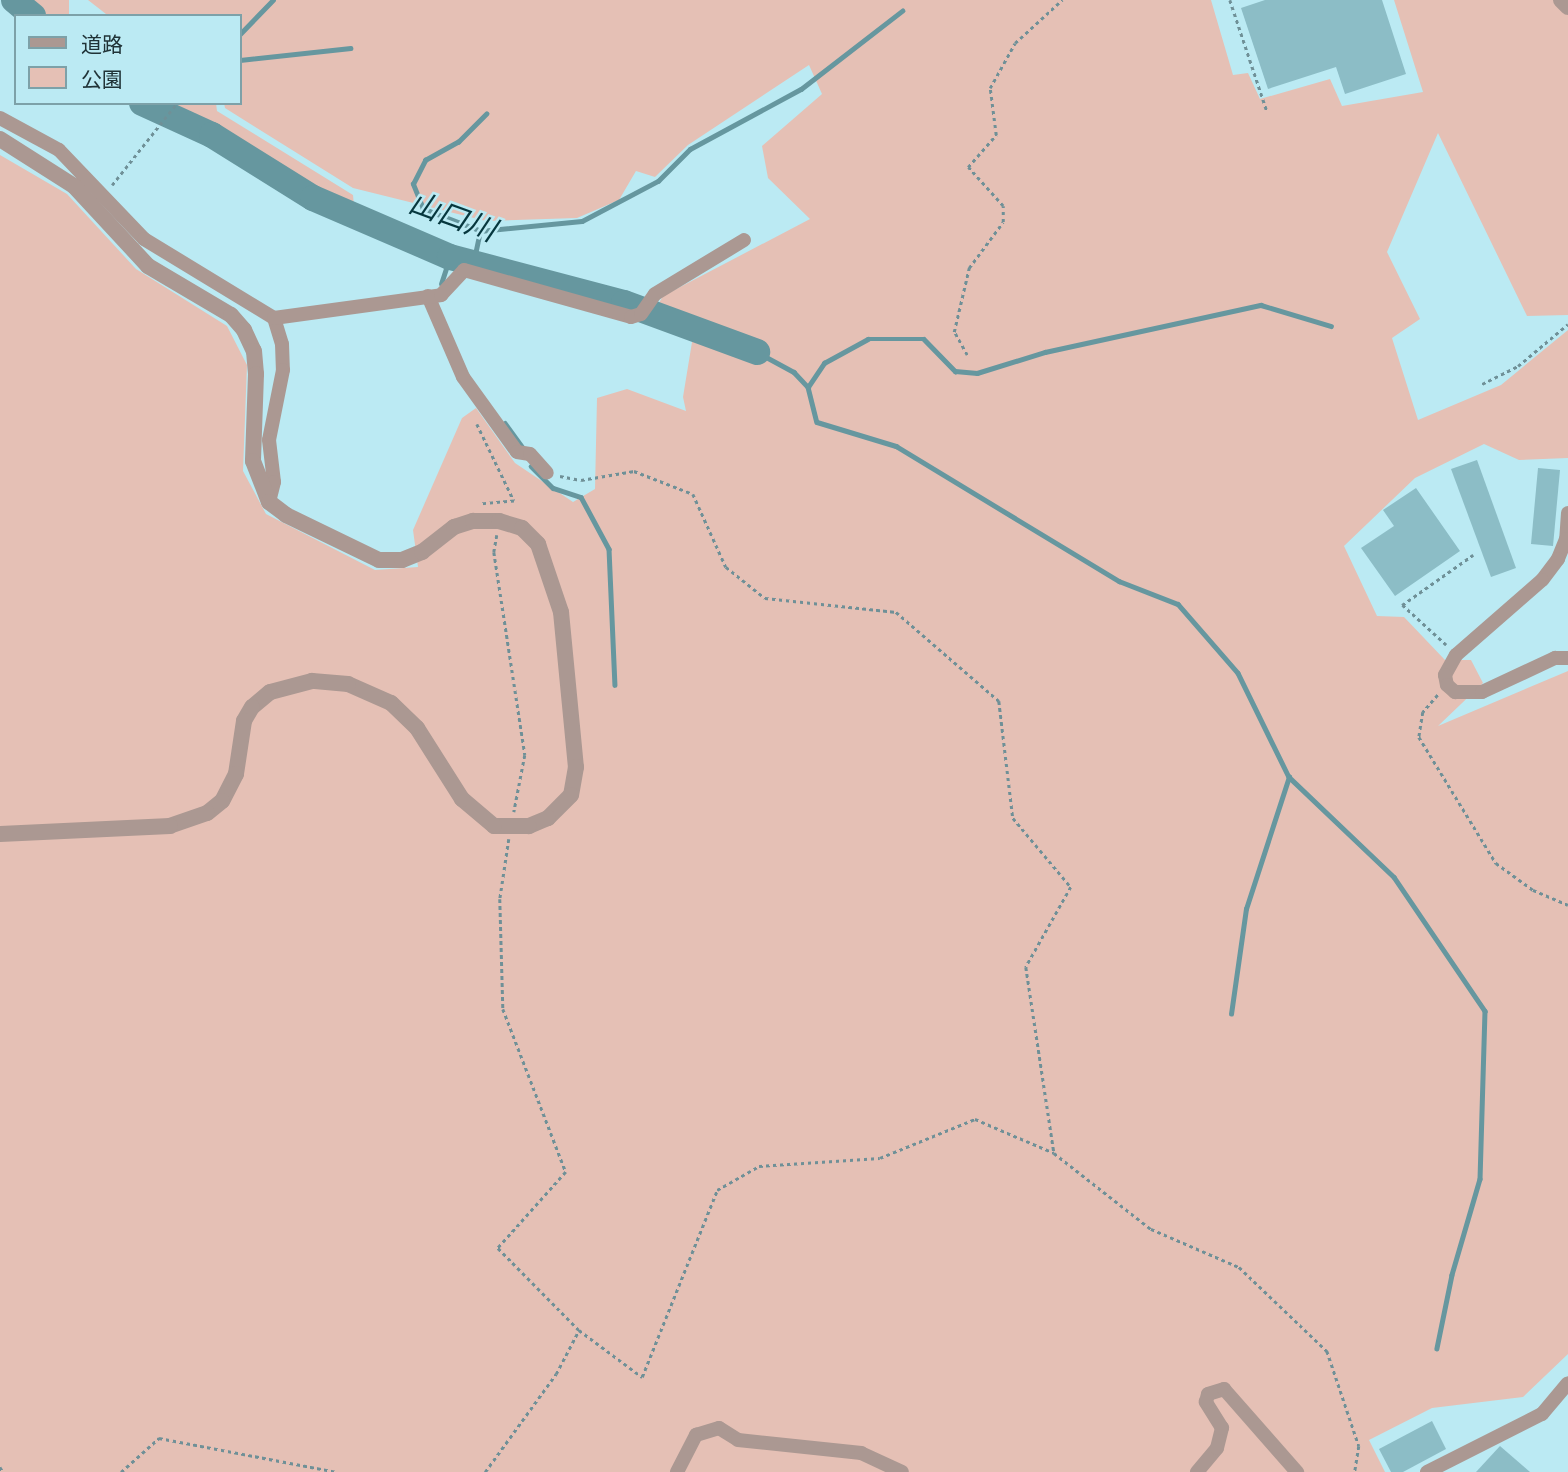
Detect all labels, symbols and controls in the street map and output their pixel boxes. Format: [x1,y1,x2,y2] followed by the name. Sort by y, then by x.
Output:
[14,14,242,105] legend
[81,35,123,56] text: 道路
[81,70,123,91] text: 公園
[404,186,500,250] water label: 山口川

